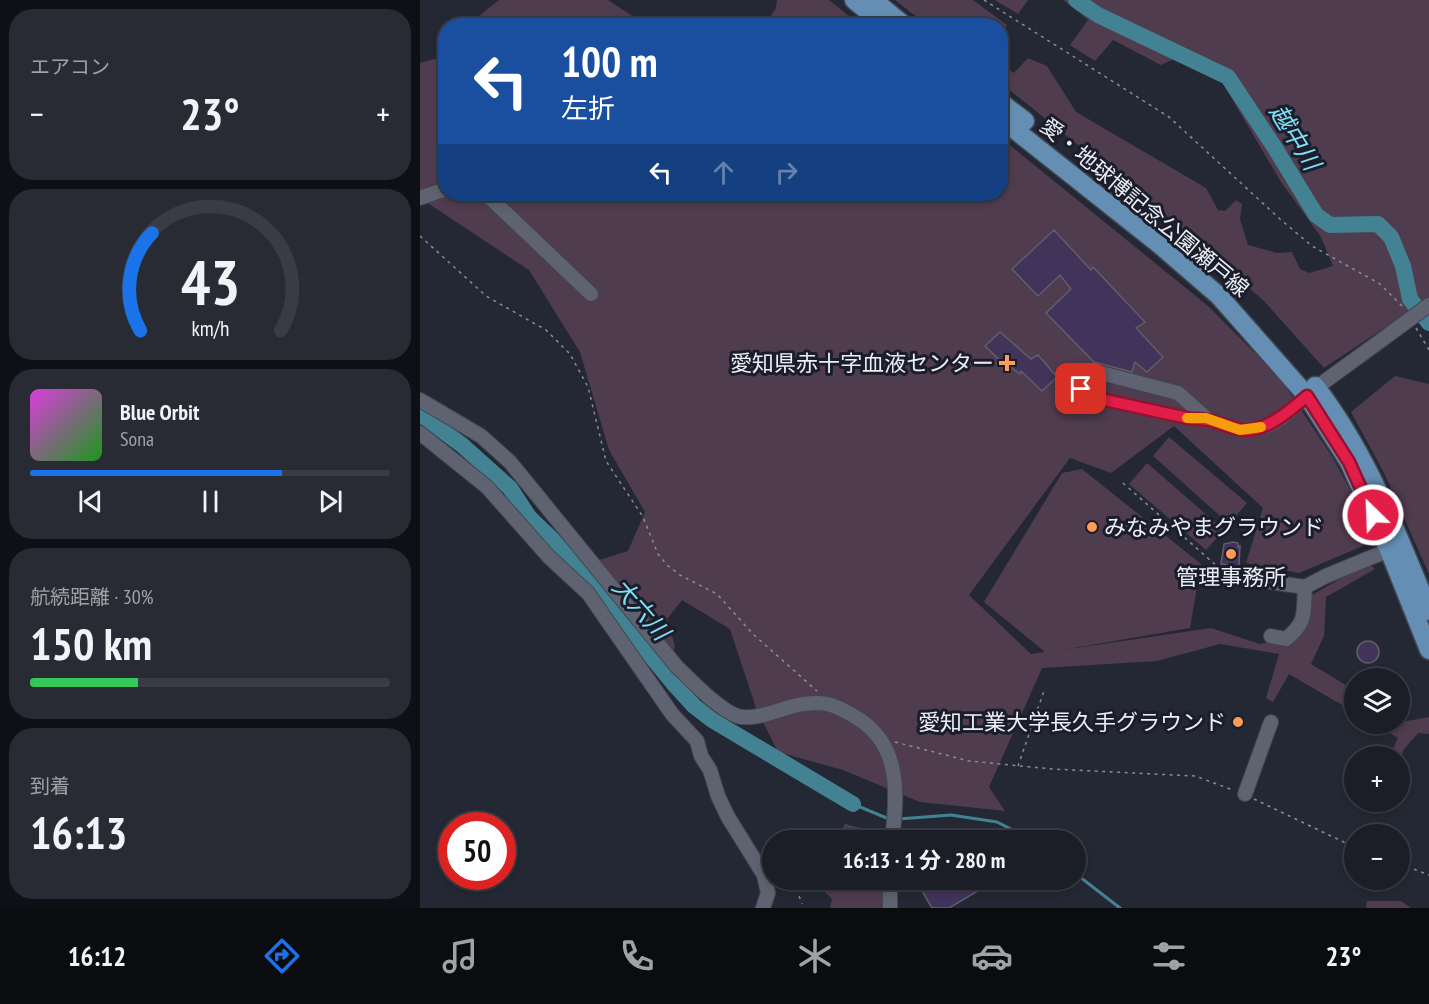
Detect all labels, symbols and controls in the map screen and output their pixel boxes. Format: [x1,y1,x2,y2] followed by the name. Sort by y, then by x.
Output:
[561,34,658,89] text: 100 m
[462,42,540,120] icon: left
[30,54,110,80] text: エアコン
[180,84,240,142] text: 23°
[561,91,615,125] text: 左折
[30,92,44,135] text: −
[376,92,390,135] text: +
[1263,98,1329,178] water label: 越中川
[1035,111,1255,303] street label: 愛・地球博記念公園瀬戸線
[644,156,677,189] icon: left
[707,156,740,189] icon: ahead
[770,156,803,189] icon: right
[180,241,240,322] text: 43
[191,315,229,343] text: km/h
[730,349,994,377] place label: 愛知県赤十字血液センター
[998,354,1016,372] marker: 愛知県赤十字血液センター
[1055,363,1106,414] pin
[1064,372,1097,405] icon: arrive
[120,398,199,426] text: Blue Orbit
[120,426,154,452] text: Sona
[1341,483,1405,547] position arrow
[74,485,107,518] icon: previous
[194,485,227,518] icon: pause
[314,485,347,518] icon: next
[1104,513,1324,541] place label: みなみやまグラウンド
[1085,520,1099,534] marker: みなみやまグラウンド
[1224,547,1238,561] marker: 管理事務所
[1176,563,1286,591] place label: 管理事務所
[606,572,678,649] water label: 大六川
[30,584,153,610] text: 航続距離 · 30%
[30,614,152,672] text: 150 km
[1344,668,1410,890] map controls
[1344,668,1410,734] button: layers
[918,708,1226,736] place label: 愛知工業大学長久手グラウンド
[1231,715,1245,729] marker: 愛知工業大学長久手グラウンド
[1344,746,1410,812] button: +
[30,773,70,799] text: 到着
[30,803,127,861] text: 16:13
[438,812,516,890] speed limit sign: 50
[1344,824,1410,890] button: −
[843,846,1005,874] text: 16:13 · 1 分 · 280 m
[261,935,303,977] icon: directions
[439,935,481,977] icon: music
[616,935,658,977] icon: phone
[794,935,836,977] icon: climate
[971,935,1013,977] icon: car
[1148,935,1190,977] icon: filters
[68,939,126,973] text: 16:12
[1326,939,1361,973] text: 23°

